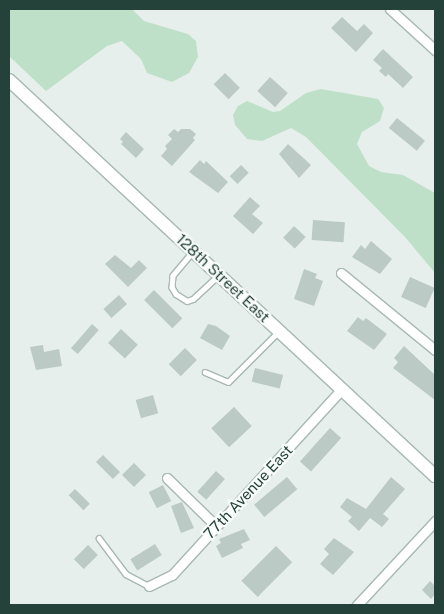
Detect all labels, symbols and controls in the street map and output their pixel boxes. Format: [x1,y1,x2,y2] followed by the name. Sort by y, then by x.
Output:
[173,230,273,326] street label: 128th Street East
[200,441,296,543] street label: 77th Avenue East

